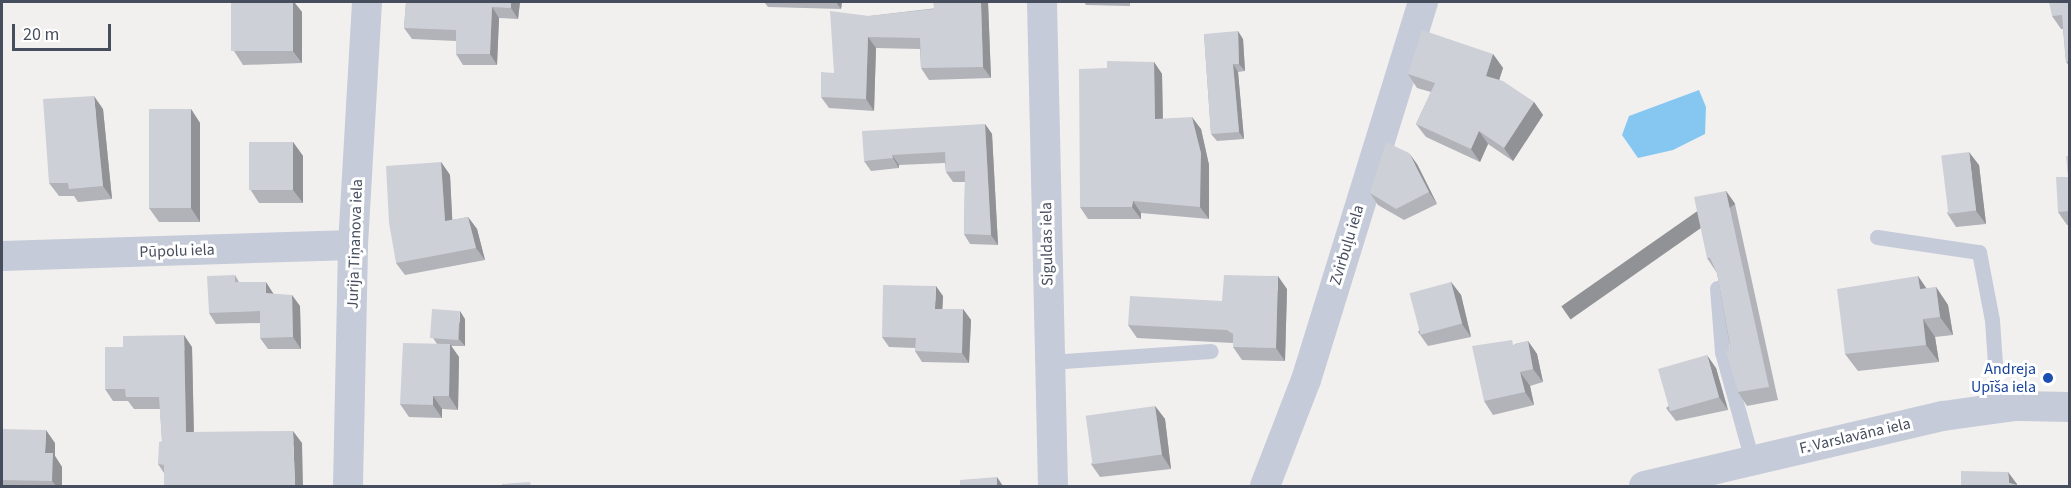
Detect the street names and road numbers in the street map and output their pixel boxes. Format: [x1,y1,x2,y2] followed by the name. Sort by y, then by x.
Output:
[343,179,367,309] street label: Jurija Tiņanova iela
[1037,202,1057,286] street label: Siguldas iela
[1326,203,1368,287] street label: Zvirbuļu iela
[139,240,215,262] street label: Pūpolu iela
[1798,414,1912,458] street label: F. Varslavāna iela

